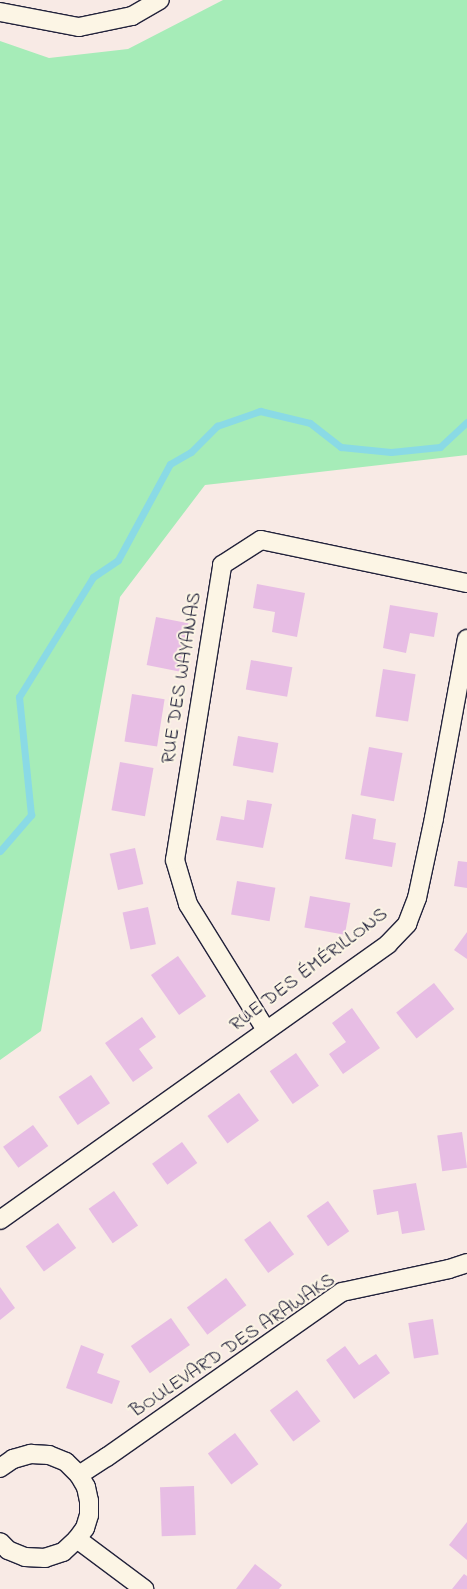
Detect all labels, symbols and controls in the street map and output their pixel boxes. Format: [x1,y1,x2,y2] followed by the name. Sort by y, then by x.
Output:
[157,590,207,766] street label: RUE DES WAYANAS
[225,903,393,1037] street label: RUE DES ÉMÉRILLONS
[126,1268,340,1424] street label: BOULEVARD DES ARAWAKS

